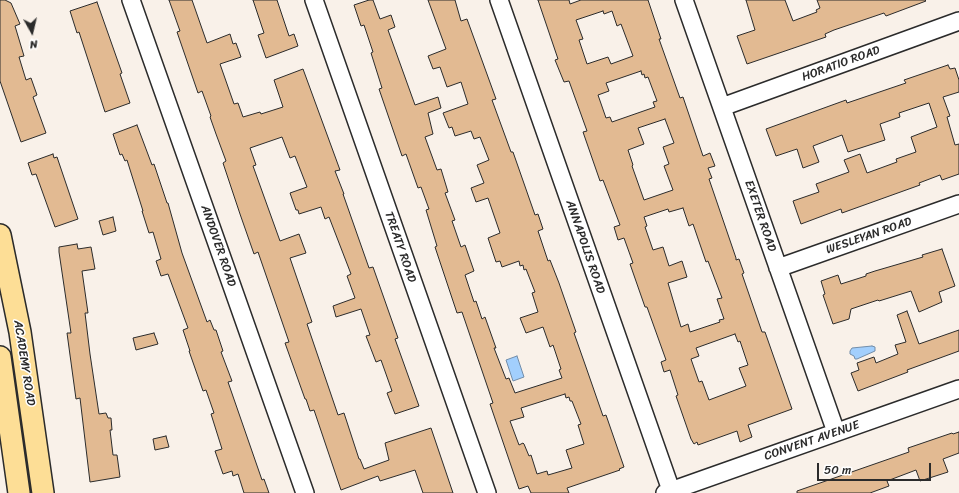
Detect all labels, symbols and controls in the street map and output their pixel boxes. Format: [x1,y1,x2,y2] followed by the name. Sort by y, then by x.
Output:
[12,12,52,52] north arrow
[29,34,39,54] text: N
[800,43,882,85] street label: HORATIO ROAD
[741,178,779,254] street label: EXETER ROAD
[562,198,608,296] street label: ANNAPOLIS ROAD
[197,203,239,289] street label: ANDOVER ROAD
[381,210,419,284] street label: TREATY ROAD
[824,215,914,257] street label: WESLEYAN ROAD
[10,319,38,407] street label: ACADEMY ROAD
[763,418,861,464] street label: CONVENT AVENUE
[819,455,933,481] scale bar
[824,459,851,481] text: 50 m

